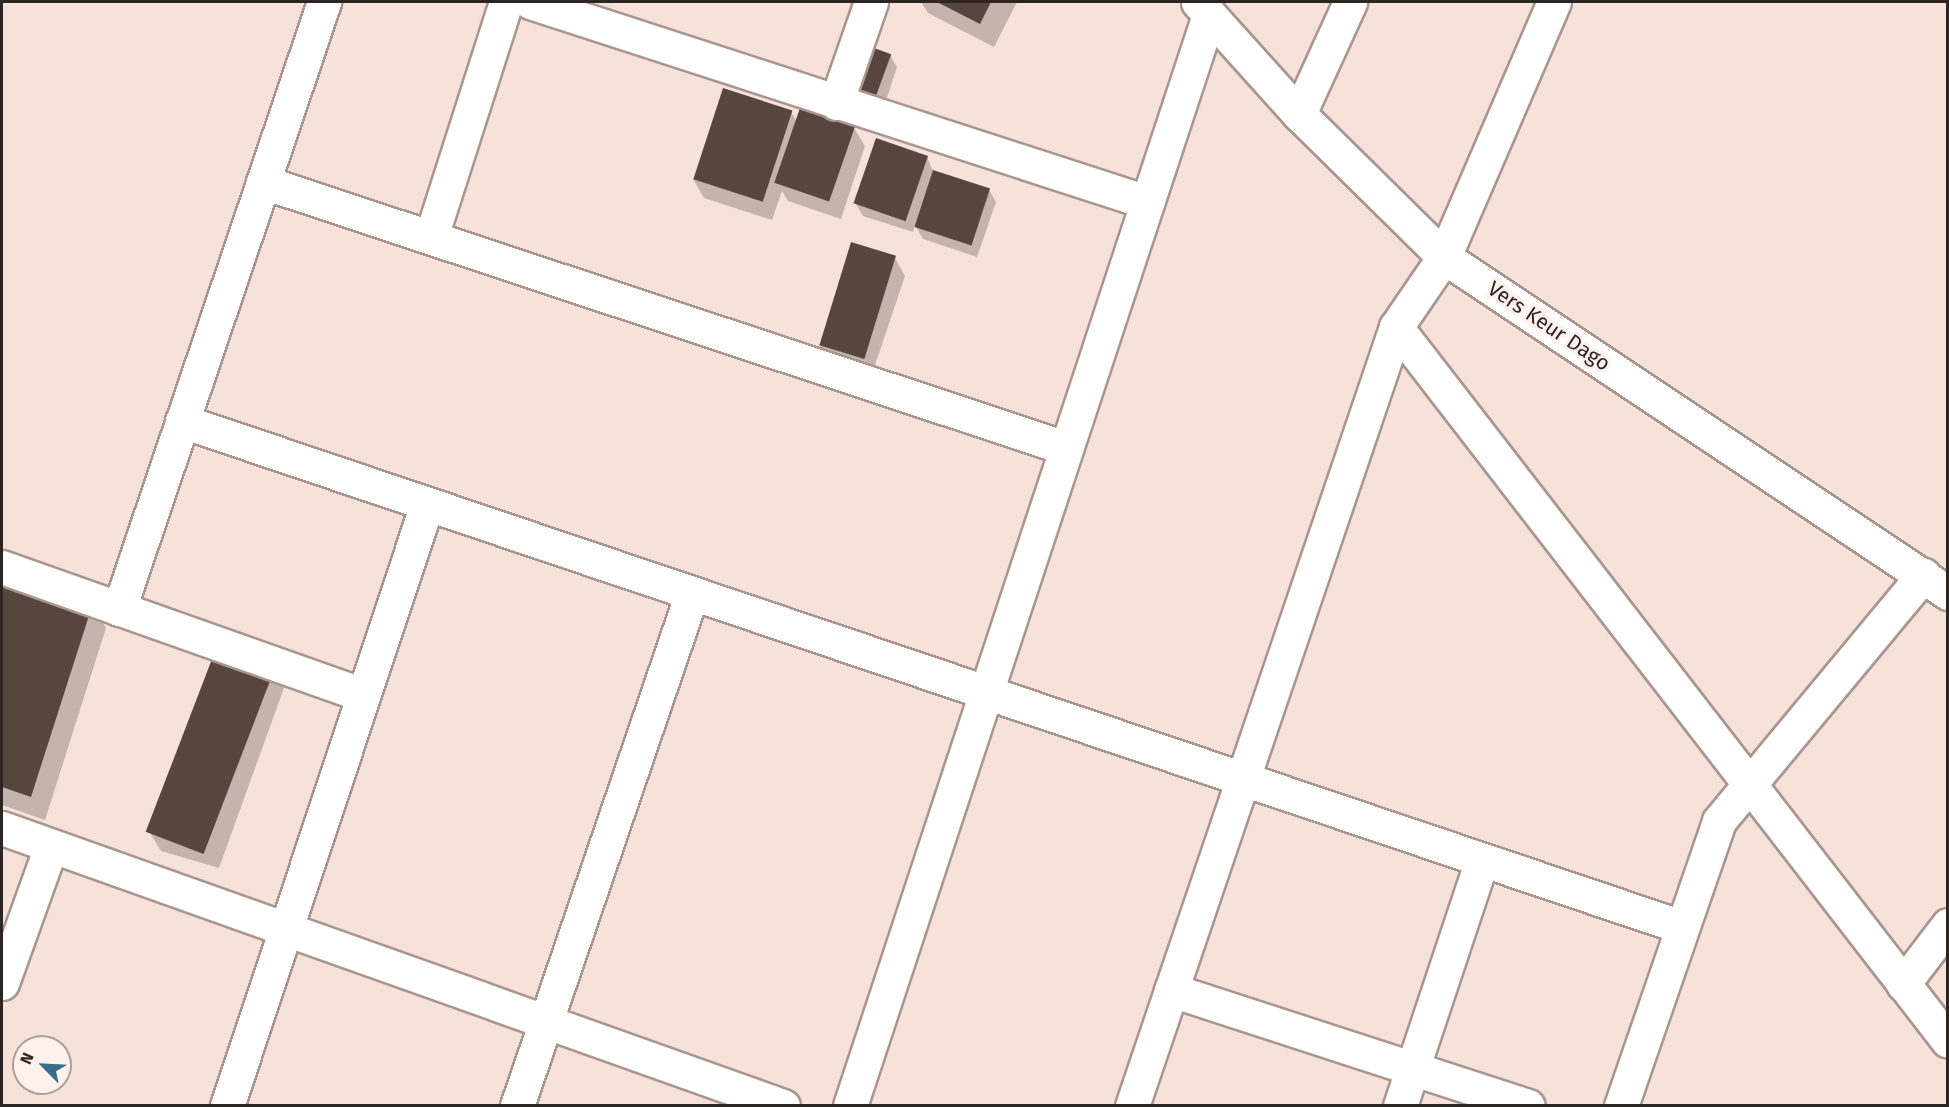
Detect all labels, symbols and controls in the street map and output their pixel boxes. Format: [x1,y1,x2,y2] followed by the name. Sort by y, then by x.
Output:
[1483,276,1615,376] street label: Vers Keur Dago
[12,1035,72,1095] north arrow
[16,1050,38,1067] text: N

